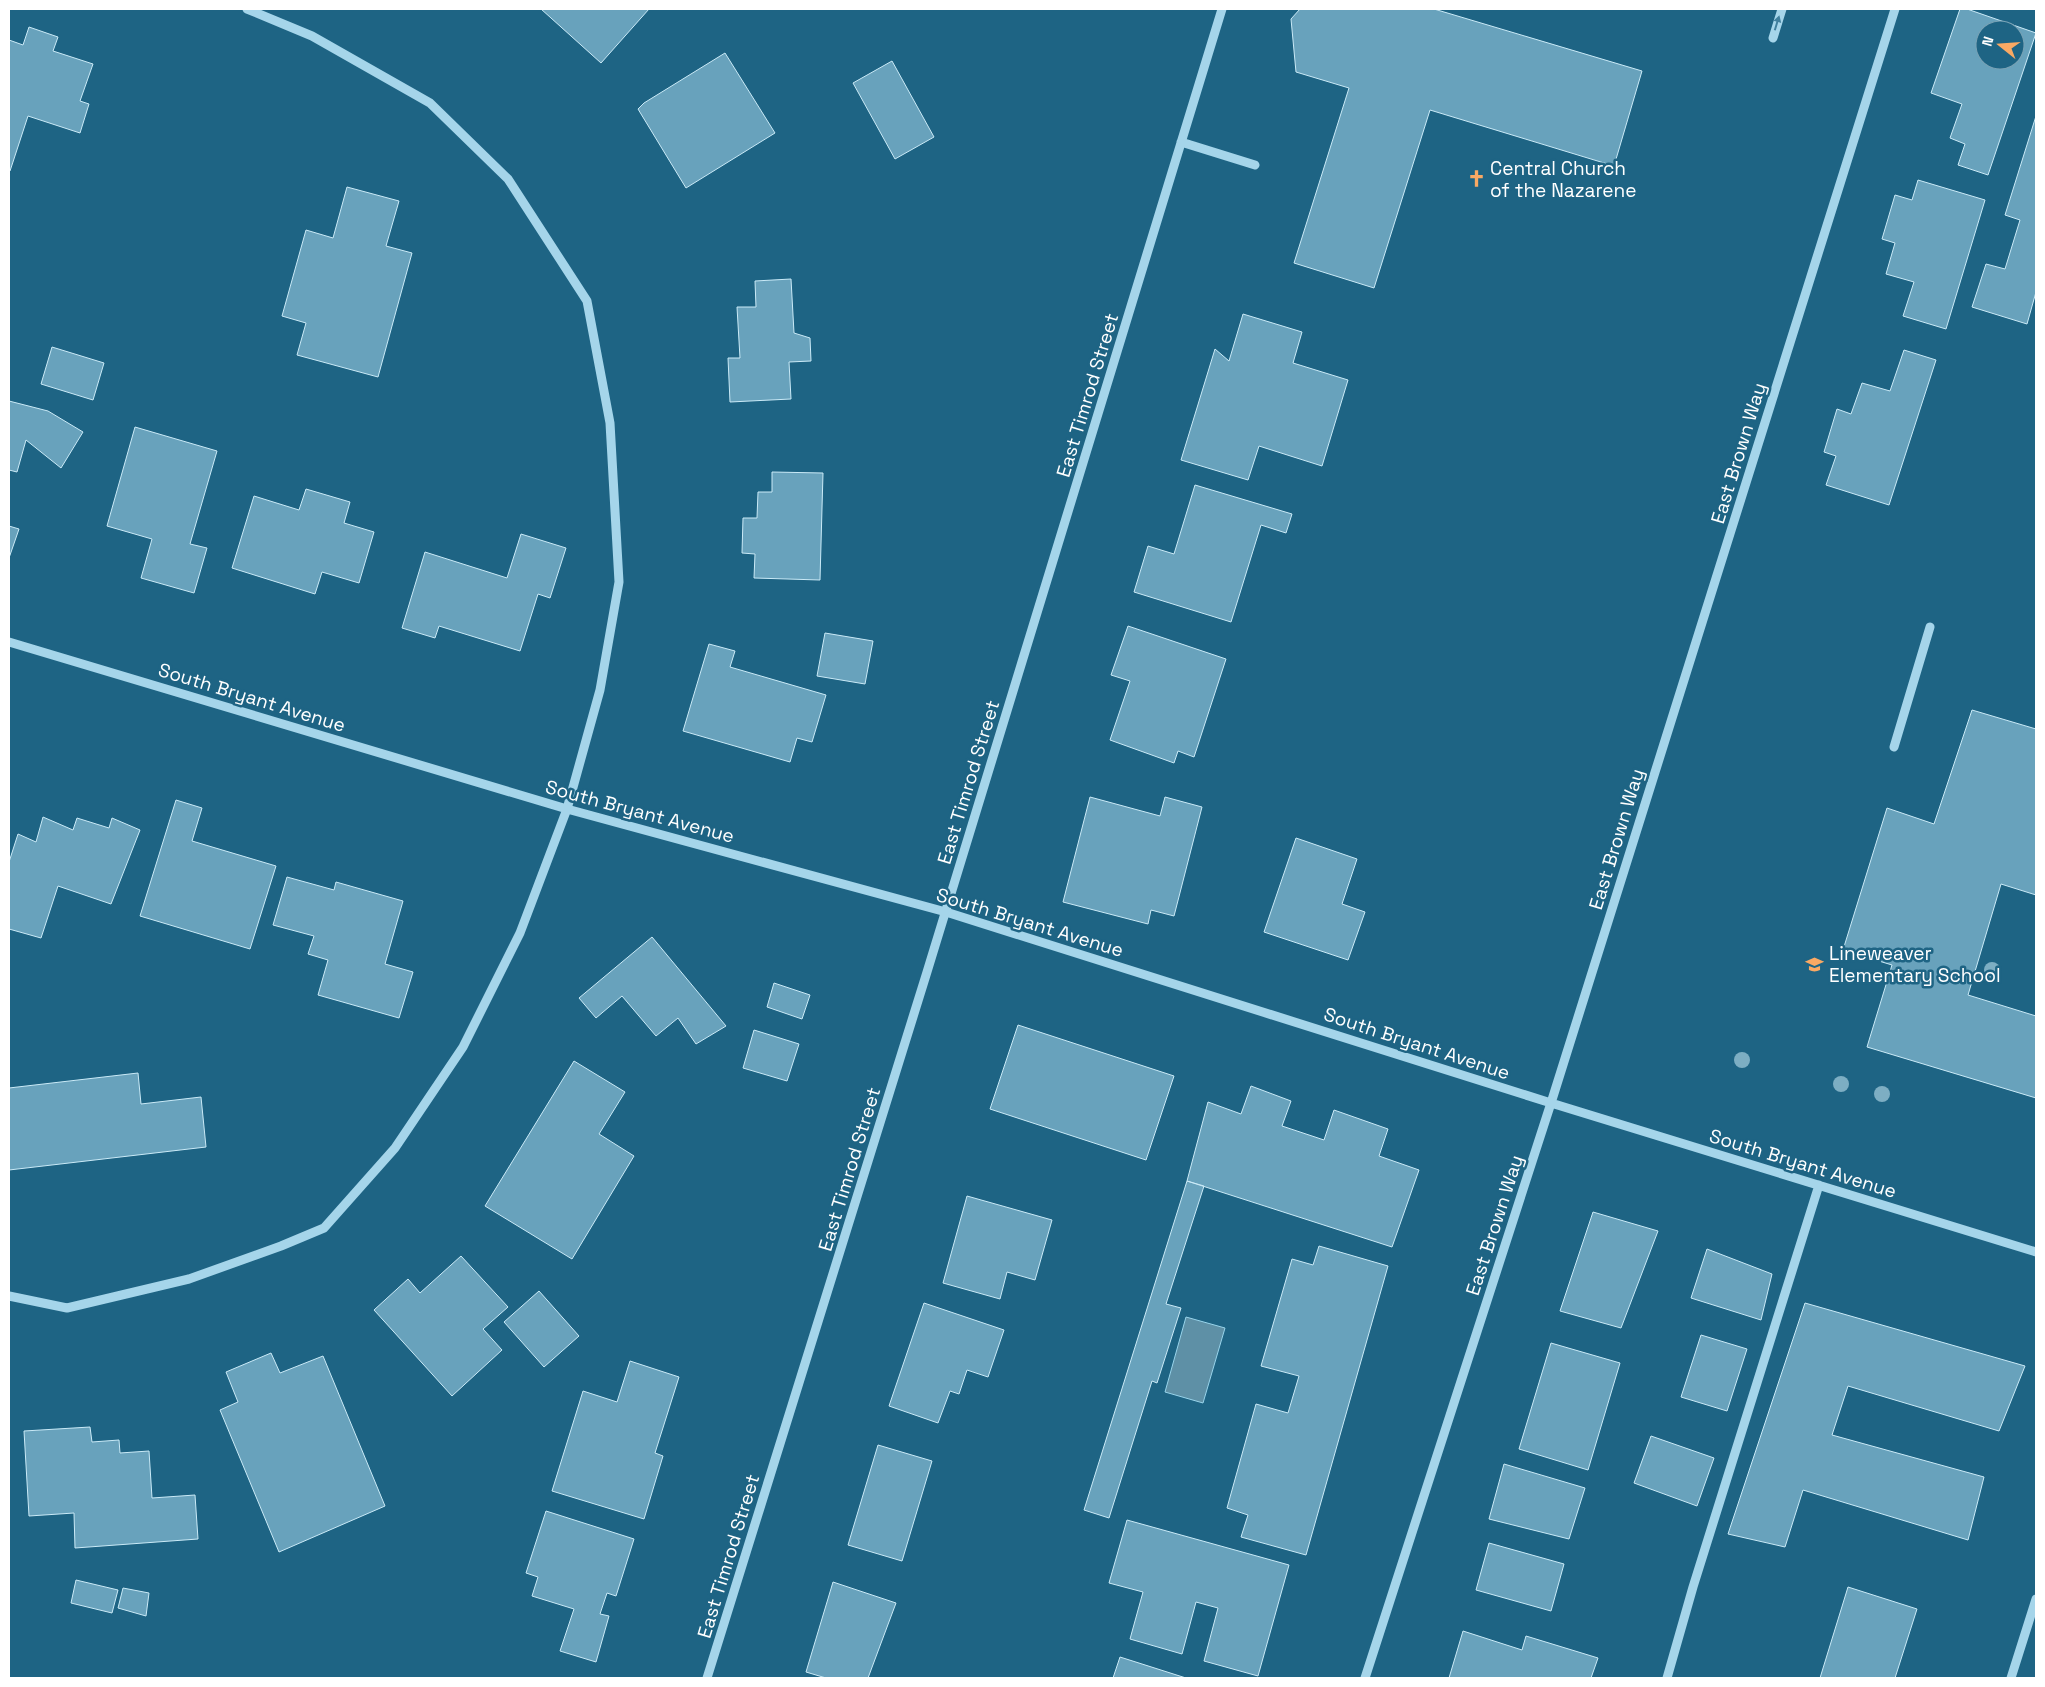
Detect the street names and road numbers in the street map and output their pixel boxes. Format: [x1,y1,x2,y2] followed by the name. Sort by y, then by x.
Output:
[1051,310,1124,480] street label: East Timrod Street
[1705,380,1772,527] street label: East Brown Way
[155,657,348,738] street label: South Bryant Avenue
[932,697,1005,867] street label: East Timrod Street
[1583,766,1650,913] street label: East Brown Way
[543,774,737,849] street label: South Bryant Avenue
[933,882,1126,963] street label: South Bryant Avenue
[1321,1002,1513,1085] street label: South Bryant Avenue
[813,1084,886,1254] street label: East Timrod Street
[1706,1123,1899,1204] street label: South Bryant Avenue
[1460,1152,1529,1299] street label: East Brown Way
[692,1471,765,1641] street label: East Timrod Street

